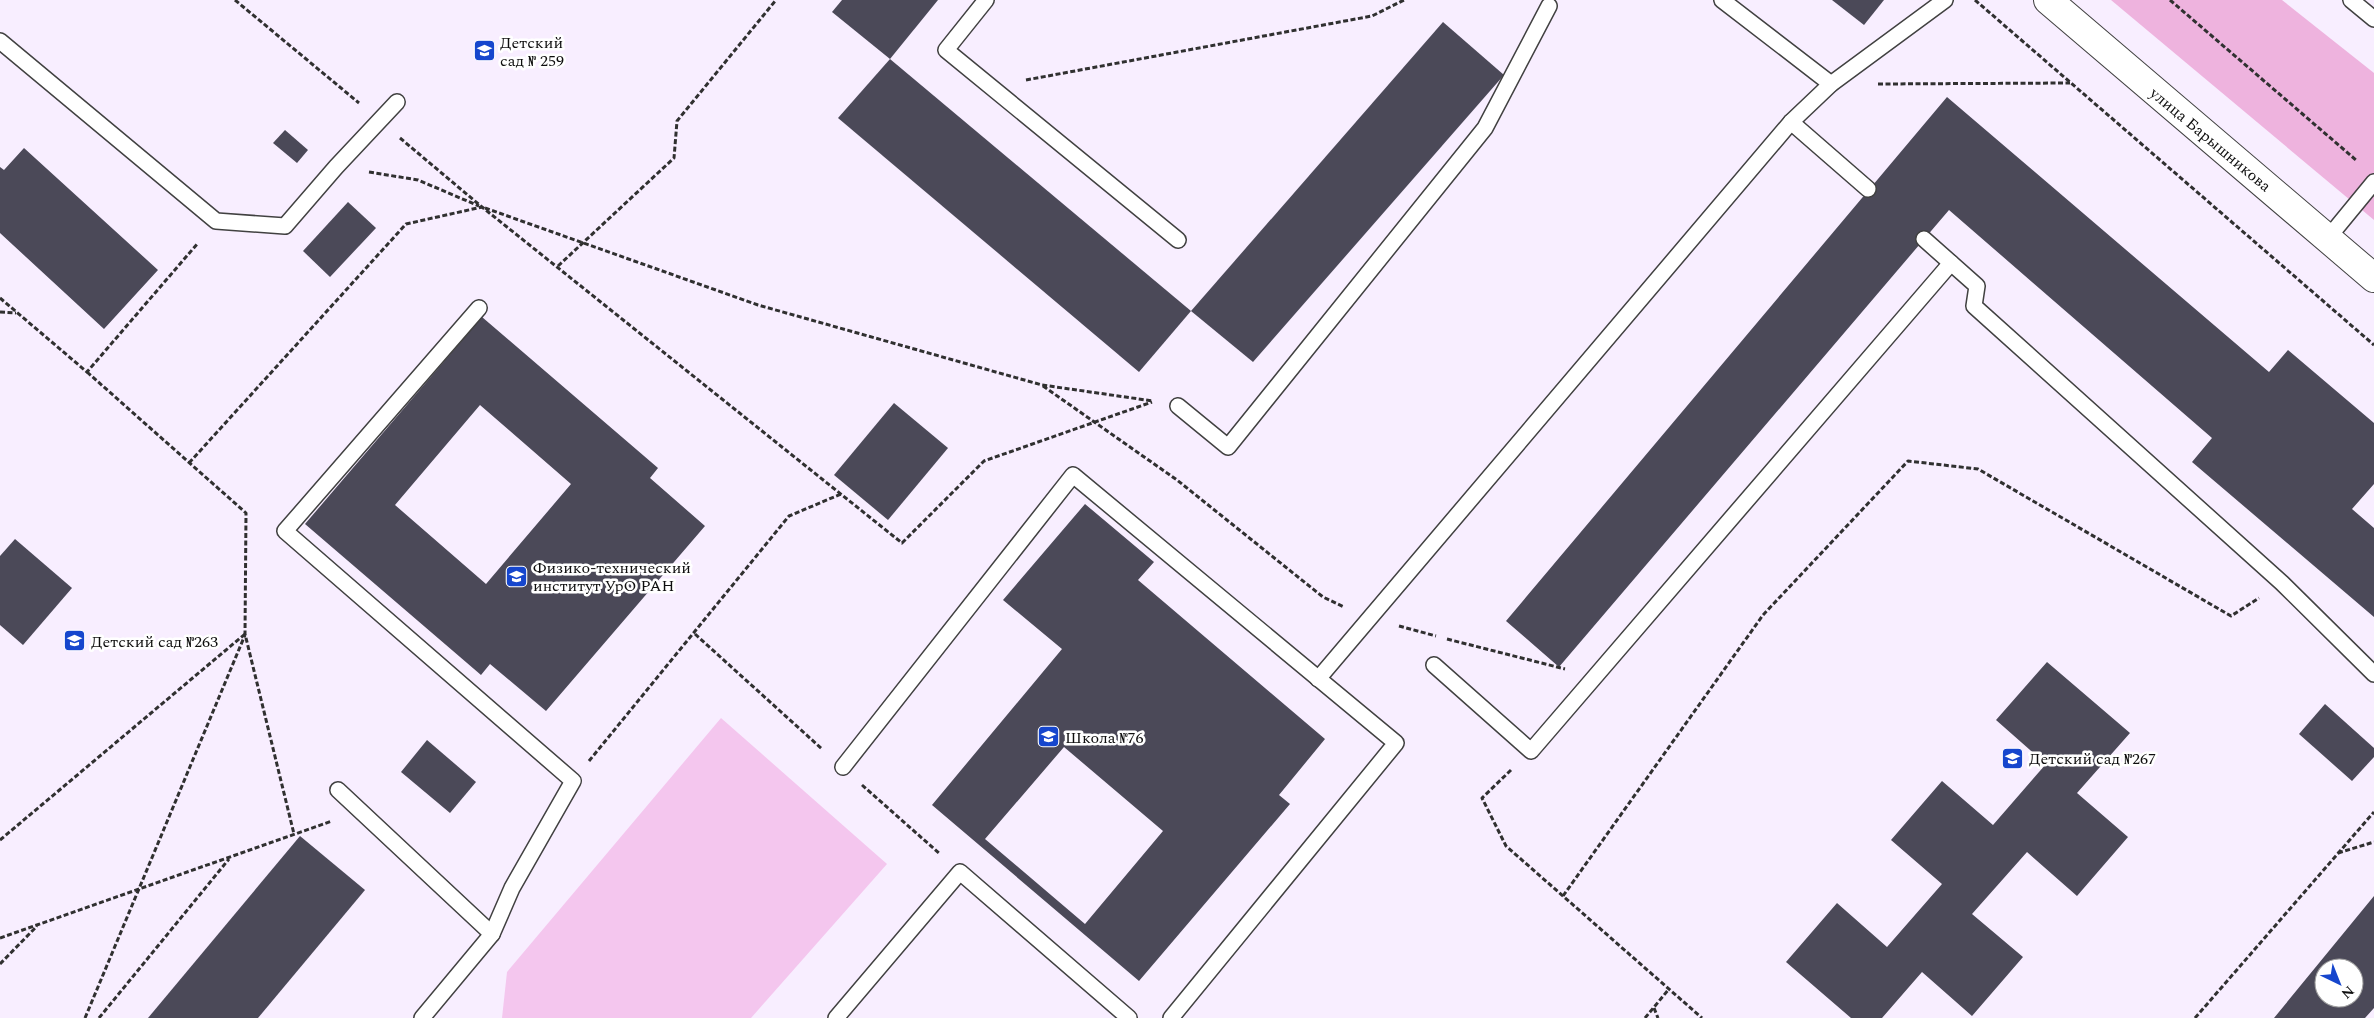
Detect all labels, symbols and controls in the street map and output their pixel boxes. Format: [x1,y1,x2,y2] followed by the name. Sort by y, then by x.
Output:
[500,31,564,73] place label: Детский сад № 259
[472,39,496,63] school or university icon: Детский сад № 259
[2144,81,2276,198] street label: улица Барышникова
[533,556,691,598] place label: Физико-технический институт УрО РАН
[505,564,529,588] school or university icon: Физико-технический институт УрО РАН
[63,629,87,653] school or university icon: Детский сад №263
[91,630,218,654] place label: Детский сад №263
[1037,725,1061,749] school or university icon: Школа №76
[1065,726,1144,750] place label: Школа №76
[2001,746,2025,770] school or university icon: Детский сад №267
[2029,747,2156,771] place label: Детский сад №267
[2314,958,2364,1008] north arrow
[2336,981,2359,1004] text: N

